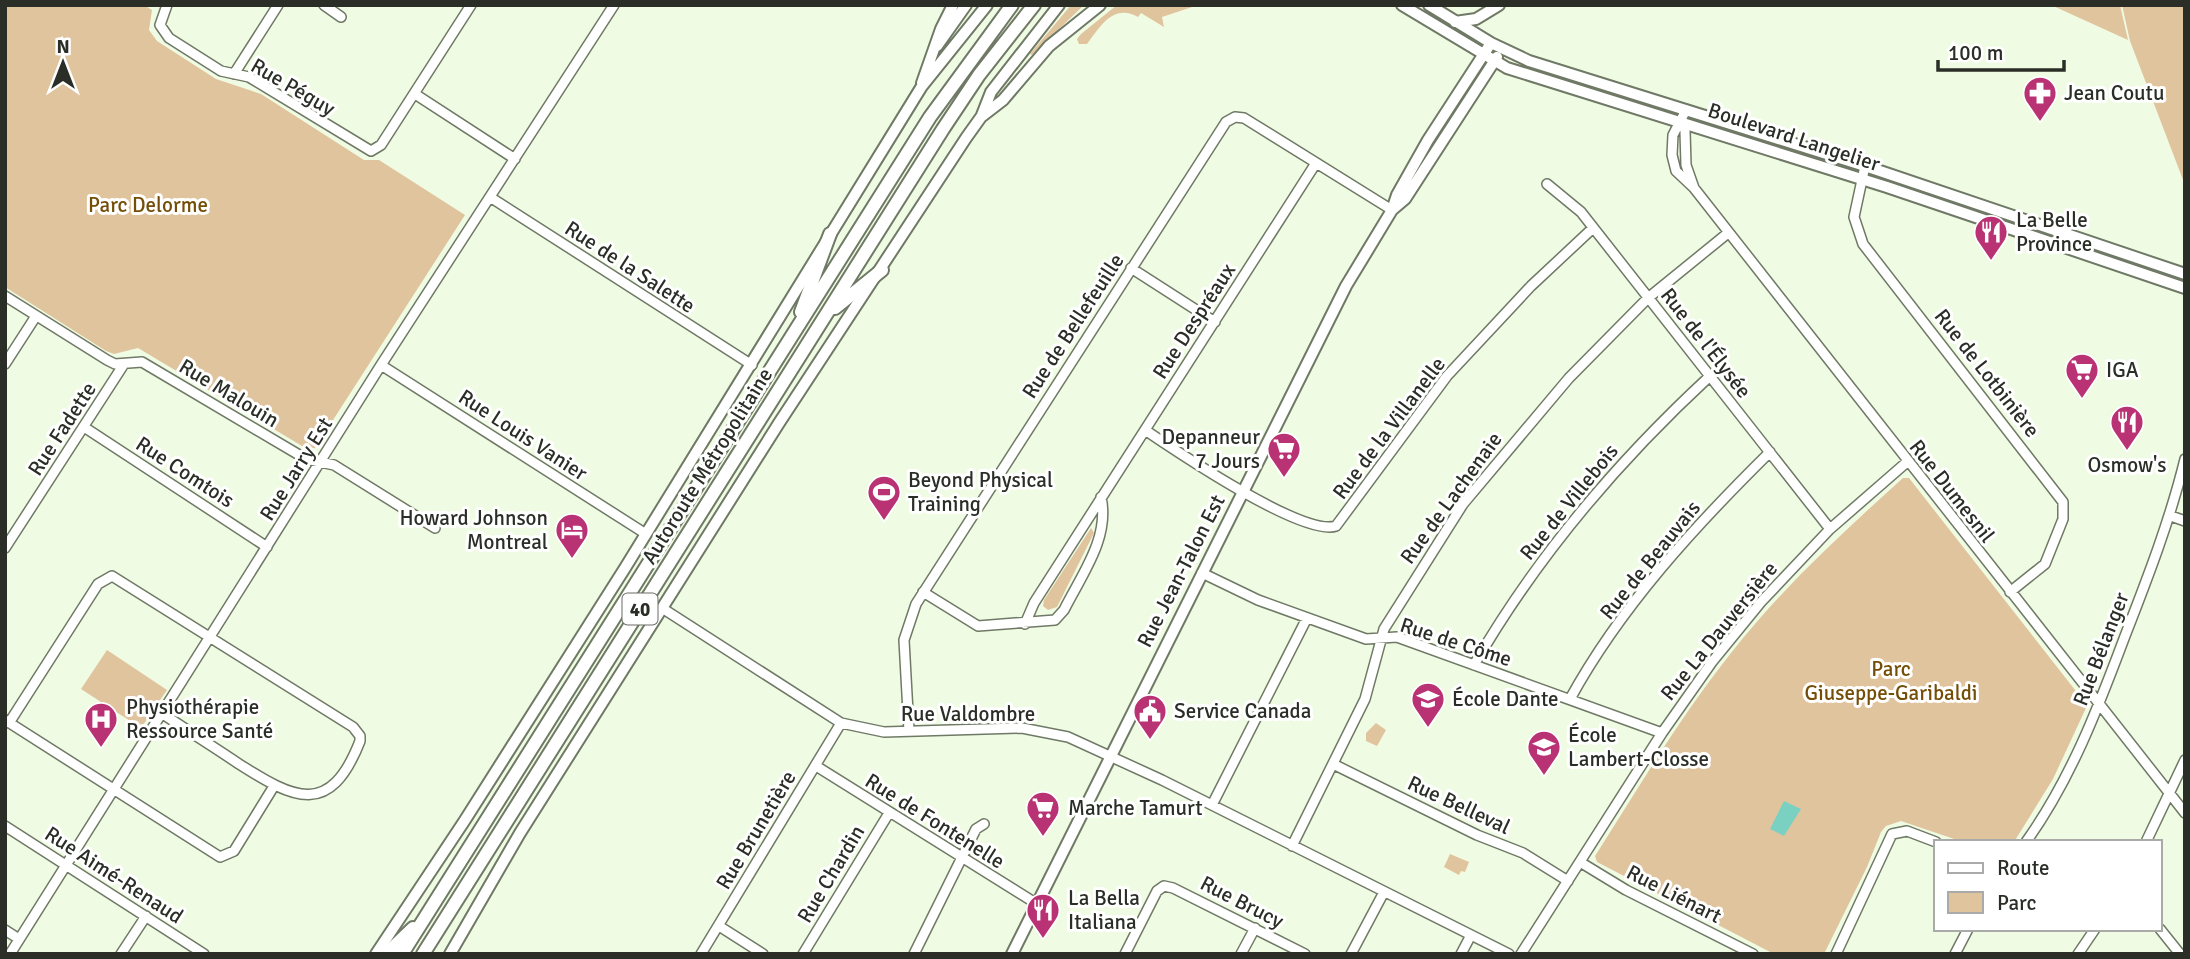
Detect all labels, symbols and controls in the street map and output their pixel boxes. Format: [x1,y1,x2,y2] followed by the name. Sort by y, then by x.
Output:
[28,28,98,98] north arrow
[1938,28,2064,72] scale bar
[56,35,70,59] text: N
[1948,40,2003,66] text: 100 m
[246,52,340,122] street label: Rue Péguy
[2021,74,2059,123] pharmacy icon: Jean Coutu
[2064,80,2164,106] place label: Jean Coutu
[1705,97,1884,177] street label: Boulevard Langelier
[88,192,208,218] park label: Parc Delorme
[2016,207,2092,257] place label: La Belle Province
[1972,213,2010,262] restaurant icon: La Belle Province
[560,215,700,319] street label: Rue de la Salette
[1016,249,1130,403] street label: Rue de Bellefeuille
[1147,258,1241,384] street label: Rue Despréaux
[1655,283,1757,403] street label: Rue de l'Élysée
[1929,304,2045,442] street label: Rue de Lotbinière
[2063,351,2101,400] supermarket icon: IGA
[1327,352,1451,504] street label: Rue de la Villanelle
[174,353,284,433] street label: Rue Malouin
[2106,357,2139,383] place label: IGA
[636,363,778,569] street label: Autoroute Métropolitaine
[22,377,102,481] street label: Rue Fadette
[454,384,592,486] street label: Rue Louis Vanier
[2108,403,2146,452] restaurant icon: Osmow's
[254,412,338,526] street label: Rue Jarry Est
[1161,424,1260,474] place label: Depanneur 7 Jours
[1394,427,1508,569] street label: Rue de Lachenaie
[1265,430,1303,479] supermarket icon: Depanneur 7 Jours
[131,431,239,513] street label: Rue Comtois
[1904,434,2000,548] street label: Rue Dumesnil
[1514,439,1624,565] street label: Rue de Villebois
[2087,452,2167,478] place label: Osmow's
[908,467,1053,517] place label: Beyond Physical Training
[865,473,903,522] sports icon: Beyond Physical Training
[1131,490,1231,652] street label: Rue Jean-Talon Est
[1594,495,1706,625] street label: Rue de Beauvais
[399,505,548,555] place label: Howard Johnson Montreal
[553,511,591,560] hotel icon: Howard Johnson Montreal
[1655,556,1783,706] street label: Rue La Dauversière
[2067,588,2135,709] street label: Rue Bélanger
[622,594,658,624] road number: 40
[1397,612,1515,672] street label: Rue de Côme
[1805,656,1977,706] park label: Parc Giuseppe-Garibaldi
[1409,680,1447,729] school or university icon: École Dante
[1452,686,1559,712] place label: École Dante
[1131,692,1169,741] public building icon: Service Canada
[126,694,273,744] place label: Physiothérapie Ressource Santé
[1174,698,1311,724] place label: Service Canada
[82,700,120,749] hospital icon: Physiothérapie Ressource Santé
[901,701,1035,727] street label: Rue Valdombre
[1568,722,1709,772] place label: École Lambert-Closse
[1525,728,1563,777] school or university icon: École Lambert-Closse
[710,766,802,894] street label: Rue Brunetière
[860,768,1010,874] street label: Rue de Fontenelle
[1403,770,1515,840] street label: Rue Belleval
[1024,789,1062,838] supermarket icon: Marche Tamurt
[1068,795,1203,821] place label: Marche Tamurt
[792,820,870,928] street label: Rue Chardin
[40,821,188,929] street label: Rue Aimé-Renaud
[1934,840,2162,931] legend
[1997,855,2049,881] text: Route
[1622,859,1726,929] street label: Rue Liénart
[1196,870,1288,934] street label: Rue Brucy
[1068,885,1140,935] place label: La Bella Italiana
[1997,890,2036,916] text: Parc
[1024,891,1062,940] restaurant icon: La Bella Italiana

